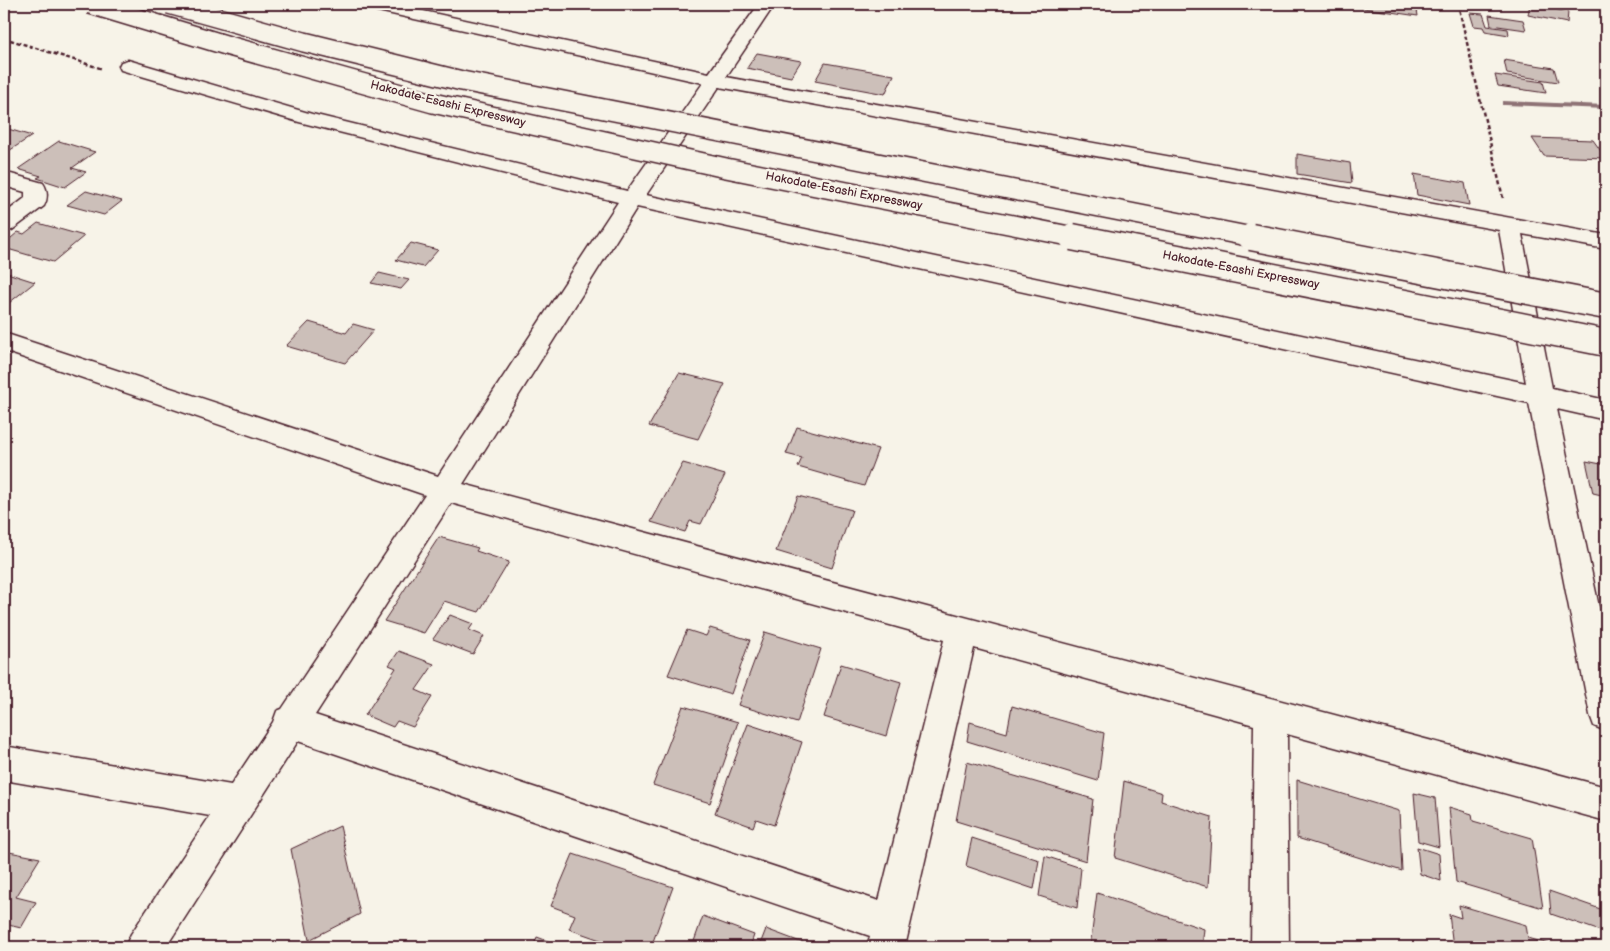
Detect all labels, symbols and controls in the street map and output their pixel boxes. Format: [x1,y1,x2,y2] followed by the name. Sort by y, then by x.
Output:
[369,77,528,131] street label: Hakodate-Esashi Expressway
[764,168,924,214] street label: Hakodate-Esashi Expressway
[1161,247,1321,293] street label: Hakodate-Esashi Expressway

